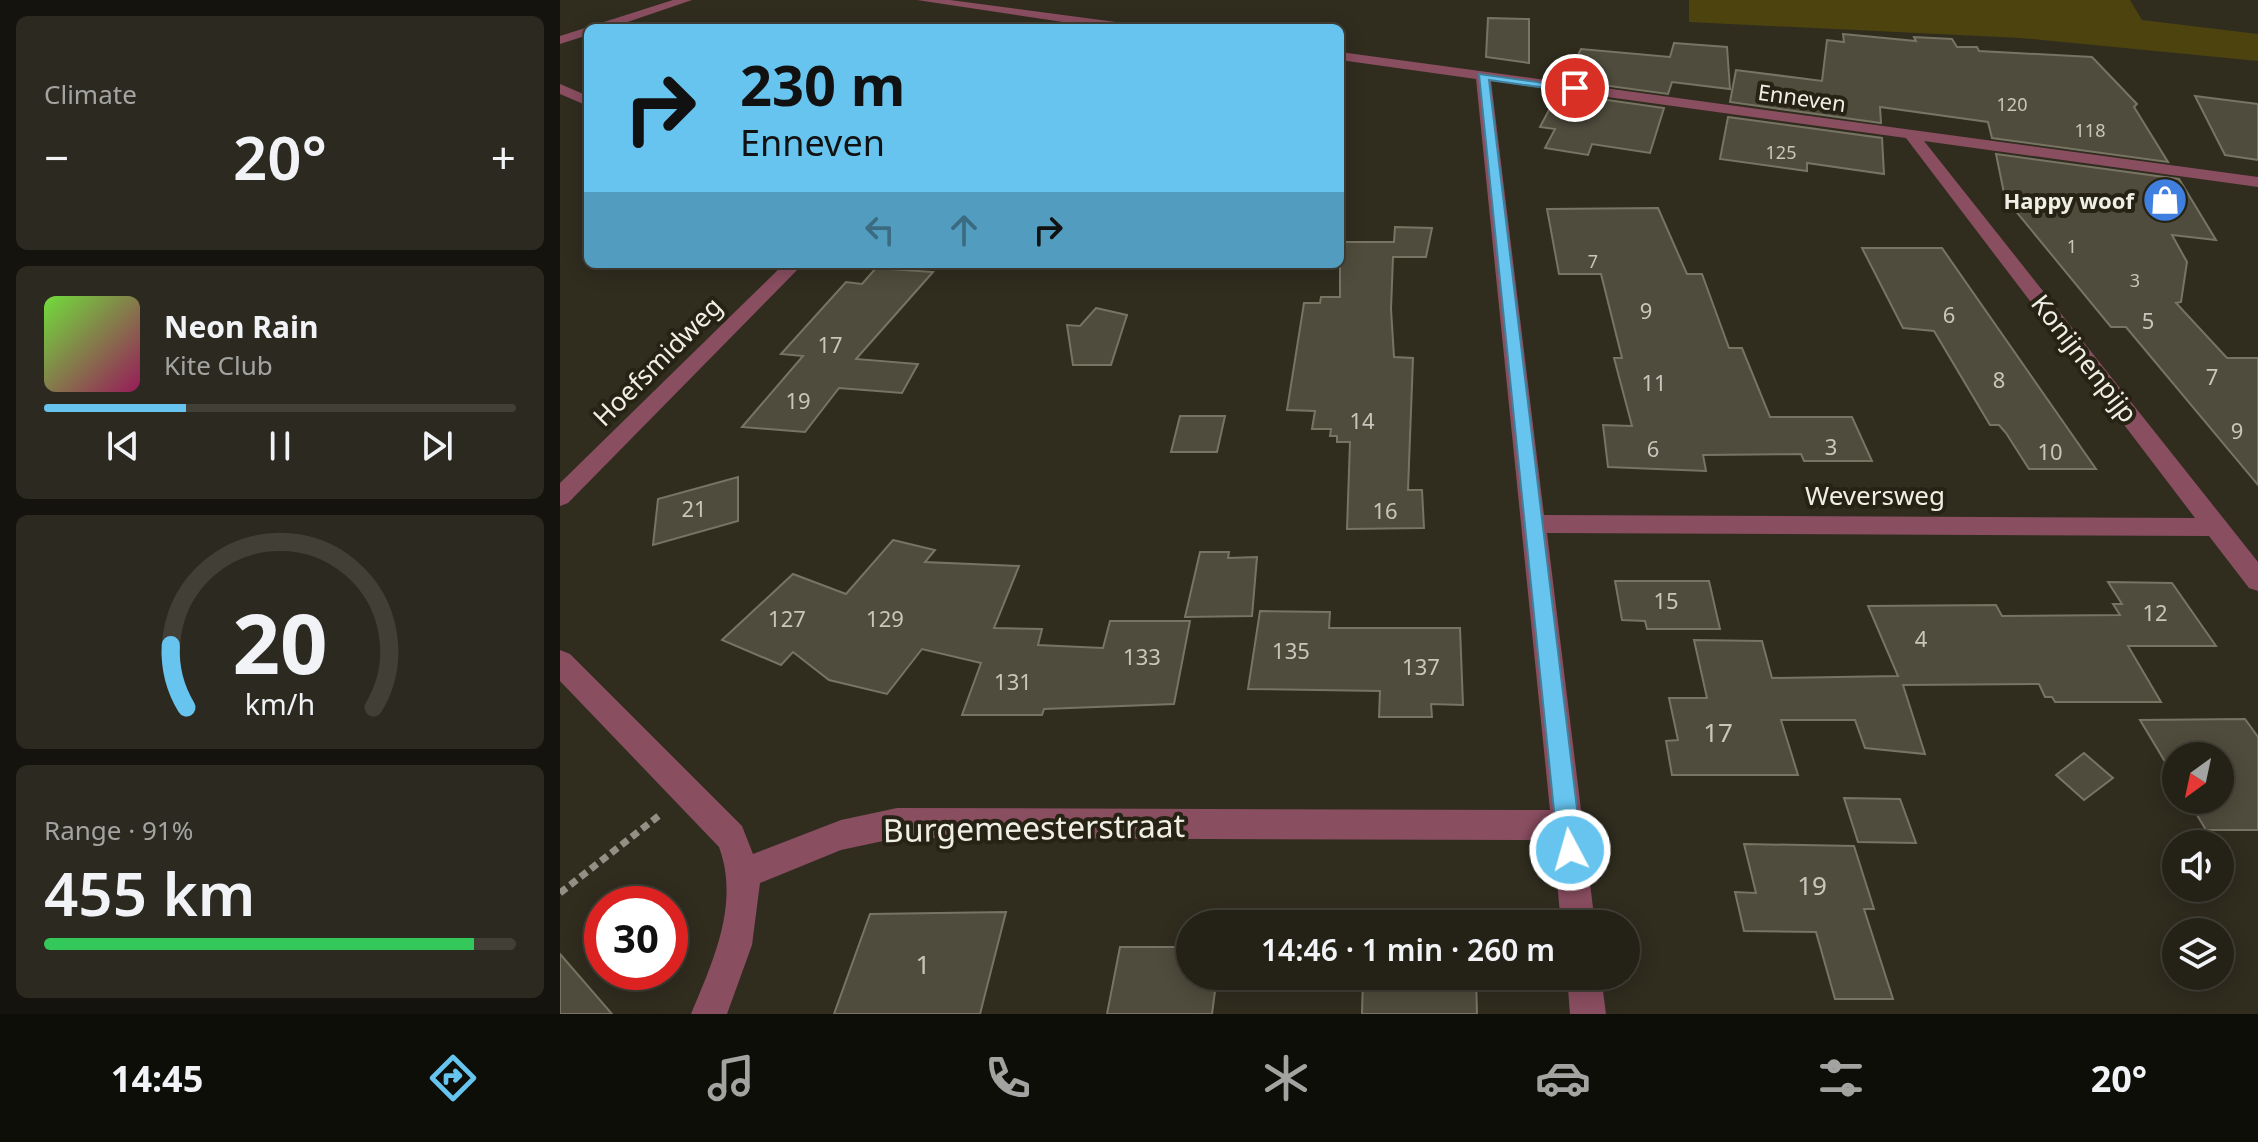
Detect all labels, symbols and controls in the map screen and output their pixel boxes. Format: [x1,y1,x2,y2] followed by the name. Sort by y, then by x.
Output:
[740,46,905,122] text: 230 m
[1541,54,1609,122] pin
[608,56,712,160] icon: right
[1553,66,1597,110] icon: arrive
[44,76,137,112] text: Climate
[1756,76,1848,118] street label: Enneven
[1997,92,2027,116] house number: 120
[233,116,327,198] text: 20°
[740,118,885,167] text: Enneven
[2075,118,2105,142] house number: 118
[44,127,69,187] text: −
[491,127,516,187] text: +
[1766,140,1796,164] house number: 125
[2141,176,2189,224] shop icon: Happy woof
[2003,185,2135,215] place label: Happy woof
[858,208,902,252] icon: left
[942,208,986,252] icon: ahead
[1026,208,1070,252] icon: right
[2067,234,2077,258] house number: 1
[1588,249,1598,273] house number: 7
[2130,268,2140,292] house number: 3
[2024,286,2146,430] street label: Konijnenpijp
[584,288,730,434] street label: Hoefsmidweg
[1640,295,1652,325] house number: 9
[1943,299,1955,329] house number: 6
[2142,305,2154,335] house number: 5
[164,306,318,347] text: Neon Rain
[817,329,843,359] house number: 17
[164,347,273,383] text: Kite Club
[2206,361,2218,391] house number: 7
[1993,364,2005,394] house number: 8
[1641,367,1667,397] house number: 11
[785,385,811,415] house number: 19
[1349,405,1375,435] house number: 14
[2231,415,2243,445] house number: 9
[101,424,145,468] icon: previous
[258,424,302,468] icon: pause
[415,424,459,468] icon: next
[1825,431,1837,461] house number: 3
[1647,433,1659,463] house number: 6
[2037,436,2063,466] house number: 10
[1805,477,1945,513] street label: Weversweg
[681,493,707,523] house number: 21
[1372,495,1398,525] house number: 16
[232,584,328,697] text: 20
[1653,585,1679,615] house number: 15
[2142,597,2168,627] house number: 12
[768,603,806,633] house number: 127
[866,603,904,633] house number: 129
[1915,623,1928,653] house number: 4
[1272,635,1310,665] house number: 135
[1123,641,1161,671] house number: 133
[1402,651,1440,681] house number: 137
[994,666,1032,696] house number: 131
[245,684,315,723] text: km/h
[1703,714,1733,750] house number: 17
[2162,742,2234,814] north arrow
[2162,742,2234,990] map controls
[883,803,1185,851] street label: Burgemeesterstraat
[1528,808,1612,892] position arrow
[44,812,193,848] text: Range · 91%
[2162,830,2234,902] button: sound
[44,852,255,934] text: 455 km
[1797,867,1827,903] house number: 19
[584,886,688,990] speed limit sign: 30
[2162,918,2234,990] button: layers
[1261,929,1555,970] text: 14:46 · 1 min · 260 m
[916,946,930,982] house number: 1
[425,1050,481,1106] icon: directions
[703,1050,759,1106] icon: music
[980,1050,1036,1106] icon: phone
[1258,1050,1314,1106] icon: climate
[1535,1050,1591,1106] icon: car
[1813,1050,1869,1106] icon: filters
[111,1054,203,1103] text: 14:45
[2091,1054,2147,1103] text: 20°

